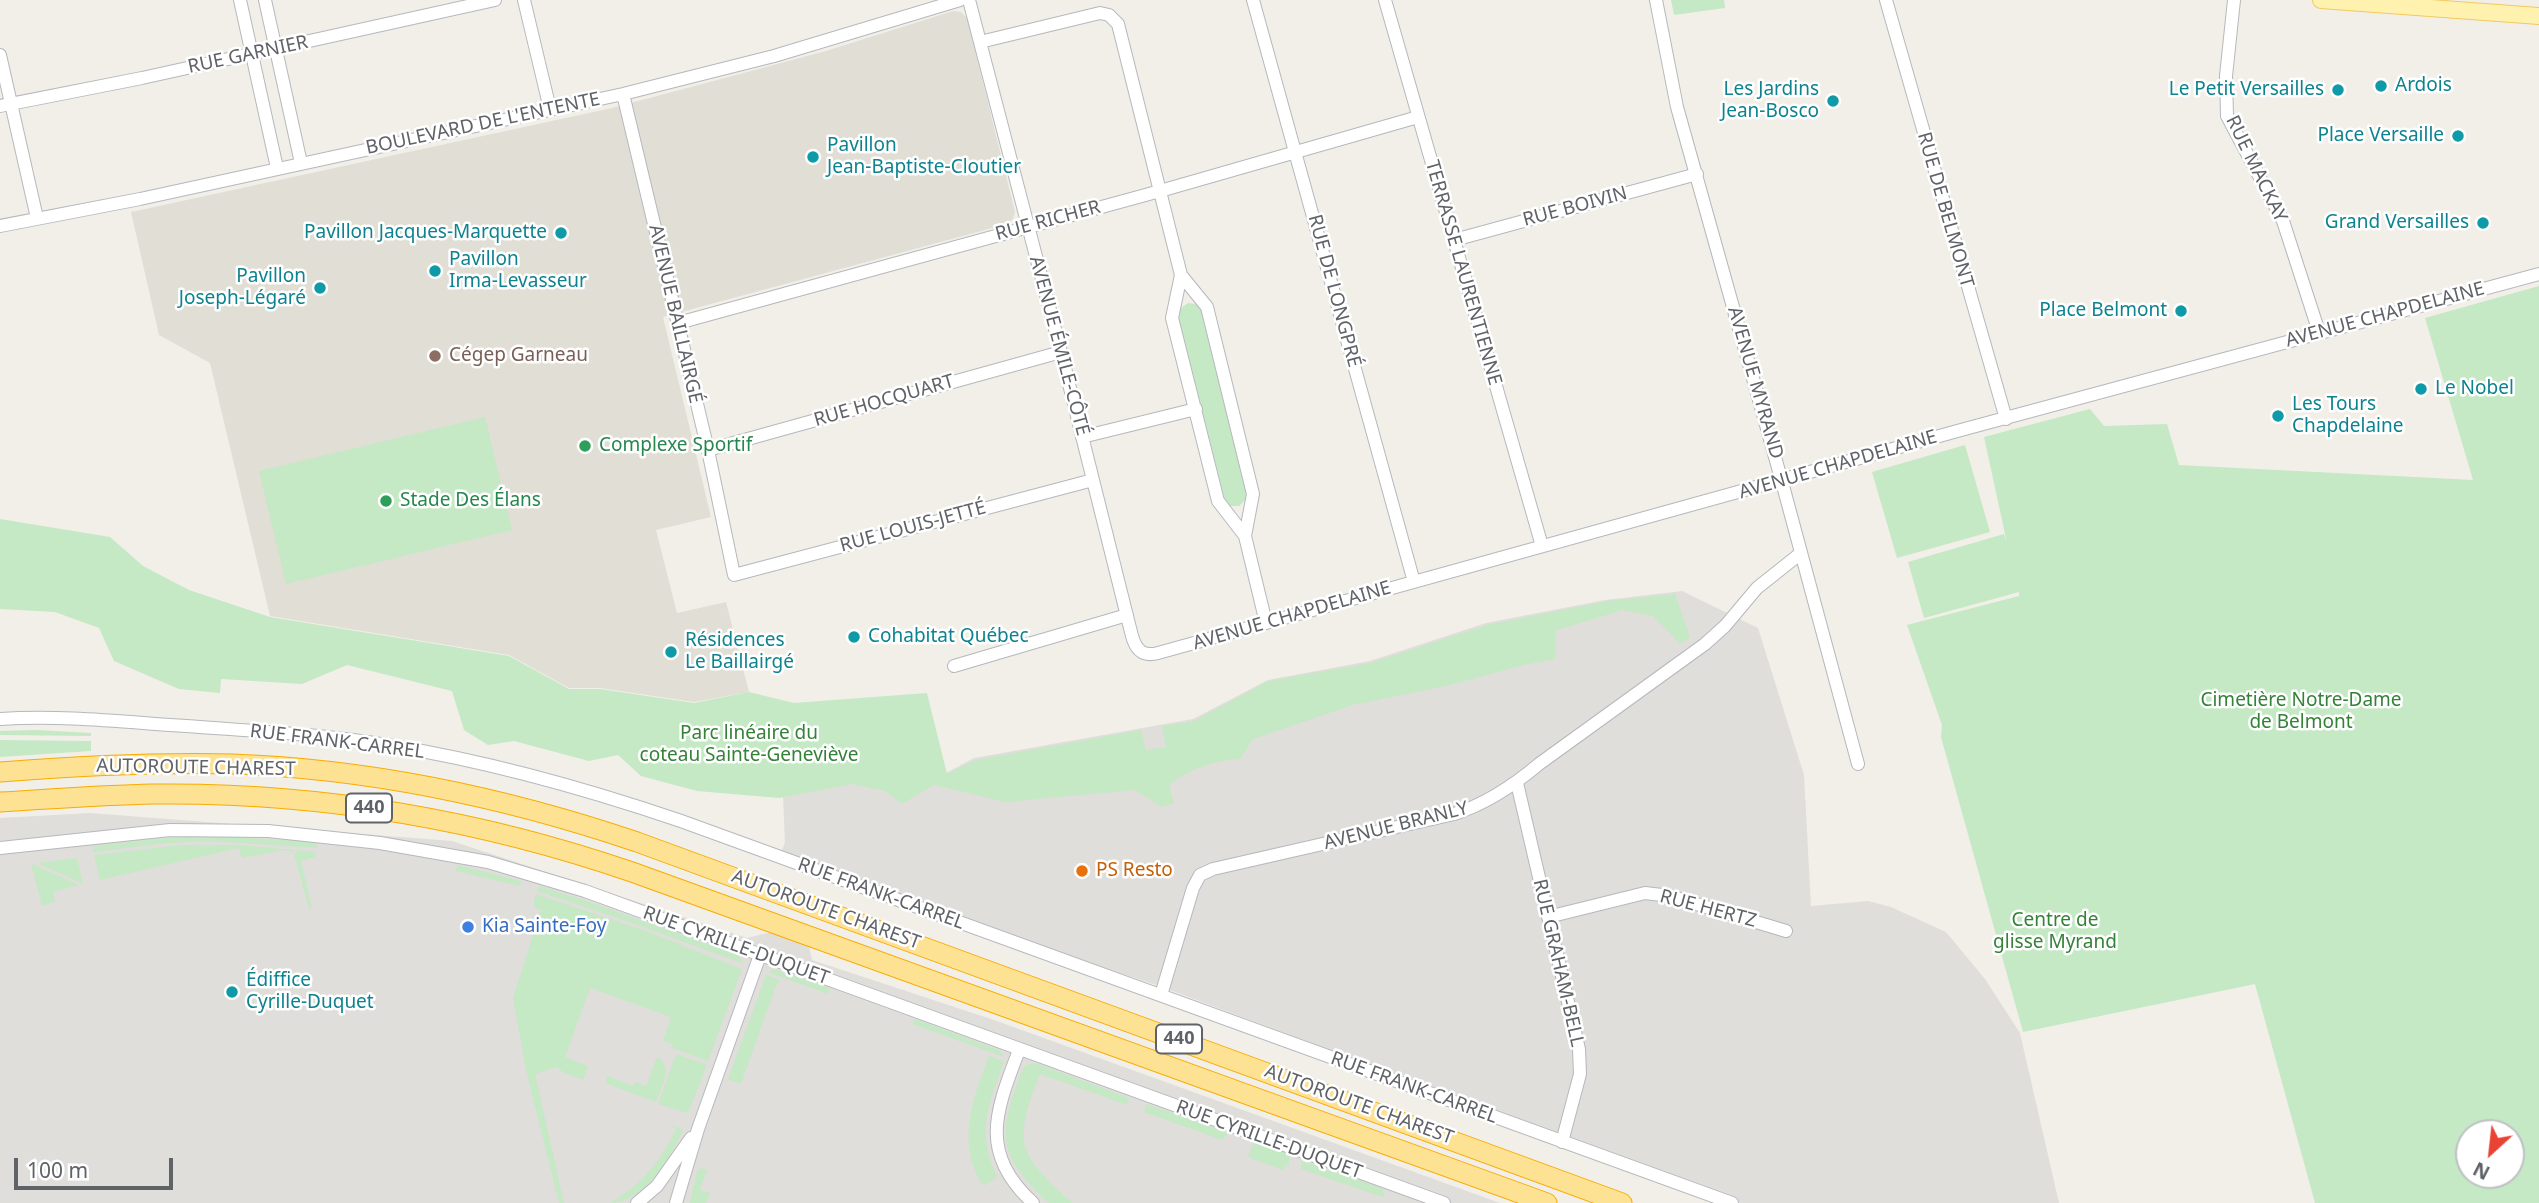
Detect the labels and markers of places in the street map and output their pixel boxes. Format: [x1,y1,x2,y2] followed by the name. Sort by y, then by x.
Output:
[2395,75,2452,97] place label: Ardois
[2373,78,2389,94] marker: Ardois
[1721,79,1819,123] place label: Les Jardins Jean-Bosco
[2169,79,2324,101] place label: Le Petit Versailles
[2330,82,2346,98] marker: Le Petit Versailles
[1825,93,1841,109] marker: Les Jardins Jean-Bosco
[2317,125,2444,147] place label: Place Versaille
[2450,128,2466,144] marker: Place Versaille
[827,135,1021,179] place label: Pavillon Jean-Baptiste-Cloutier
[805,149,821,165] marker: Pavillon Jean-Baptiste-Cloutier
[2325,212,2469,234] place label: Grand Versailles
[2475,215,2491,231] marker: Grand Versailles
[304,222,547,244] place label: Pavillon Jacques-Marquette
[553,225,569,241] marker: Pavillon Jacques-Marquette
[449,249,587,293] place label: Pavillon Irma-Levasseur
[427,263,443,279] marker: Pavillon Irma-Levasseur
[179,266,306,310] place label: Pavillon Joseph-Légaré
[312,280,328,296] marker: Pavillon Joseph-Légaré
[2039,300,2167,322] place label: Place Belmont
[2173,303,2189,319] marker: Place Belmont
[449,345,588,367] place label: Cégep Garneau
[427,348,443,364] marker: Cégep Garneau
[2435,378,2514,400] place label: Le Nobel
[2413,381,2429,397] marker: Le Nobel
[2292,394,2403,438] place label: Les Tours Chapdelaine
[2270,408,2286,424] marker: Les Tours Chapdelaine
[599,435,752,457] place label: Complexe Sportif
[577,438,593,454] marker: Complexe Sportif
[400,490,541,512] place label: Stade Des Élans
[378,493,394,509] marker: Stade Des Élans
[868,626,1029,648] place label: Cohabitat Québec
[846,629,862,645] marker: Cohabitat Québec
[685,630,794,674] place label: Résidences Le Baillairgé
[663,644,679,660] marker: Résidences Le Baillairgé
[1096,860,1173,882] place label: PS Resto
[1074,863,1090,879] marker: PS Resto
[482,916,606,938] place label: Kia Sainte-Foy
[460,919,476,935] marker: Kia Sainte-Foy
[246,970,374,1014] place label: Édiffice Cyrille-Duquet
[224,984,240,1000] marker: Édiffice Cyrille-Duquet

